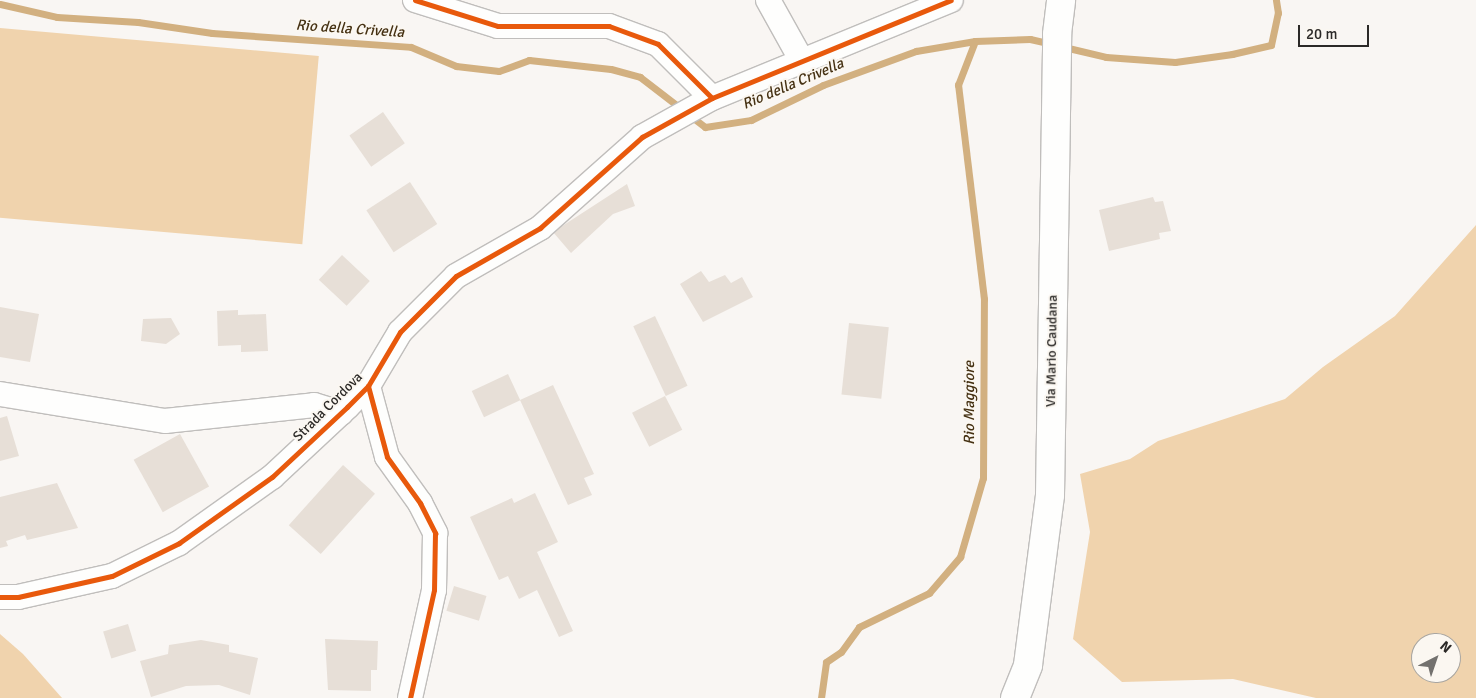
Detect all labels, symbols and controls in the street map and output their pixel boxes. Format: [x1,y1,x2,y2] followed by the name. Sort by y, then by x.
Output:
[1301,15,1372,47] scale bar
[295,16,405,42] water label: Rio della Crivella
[1306,25,1337,43] text: 20 m
[740,55,846,113] water label: Rio della Crivella
[1043,295,1061,407] street label: Via Mario Caudana
[961,361,979,445] water label: Rio Maggiore
[290,369,366,445] street label: Strada Cordova
[1411,633,1461,683] north arrow
[1436,637,1455,657] text: N

